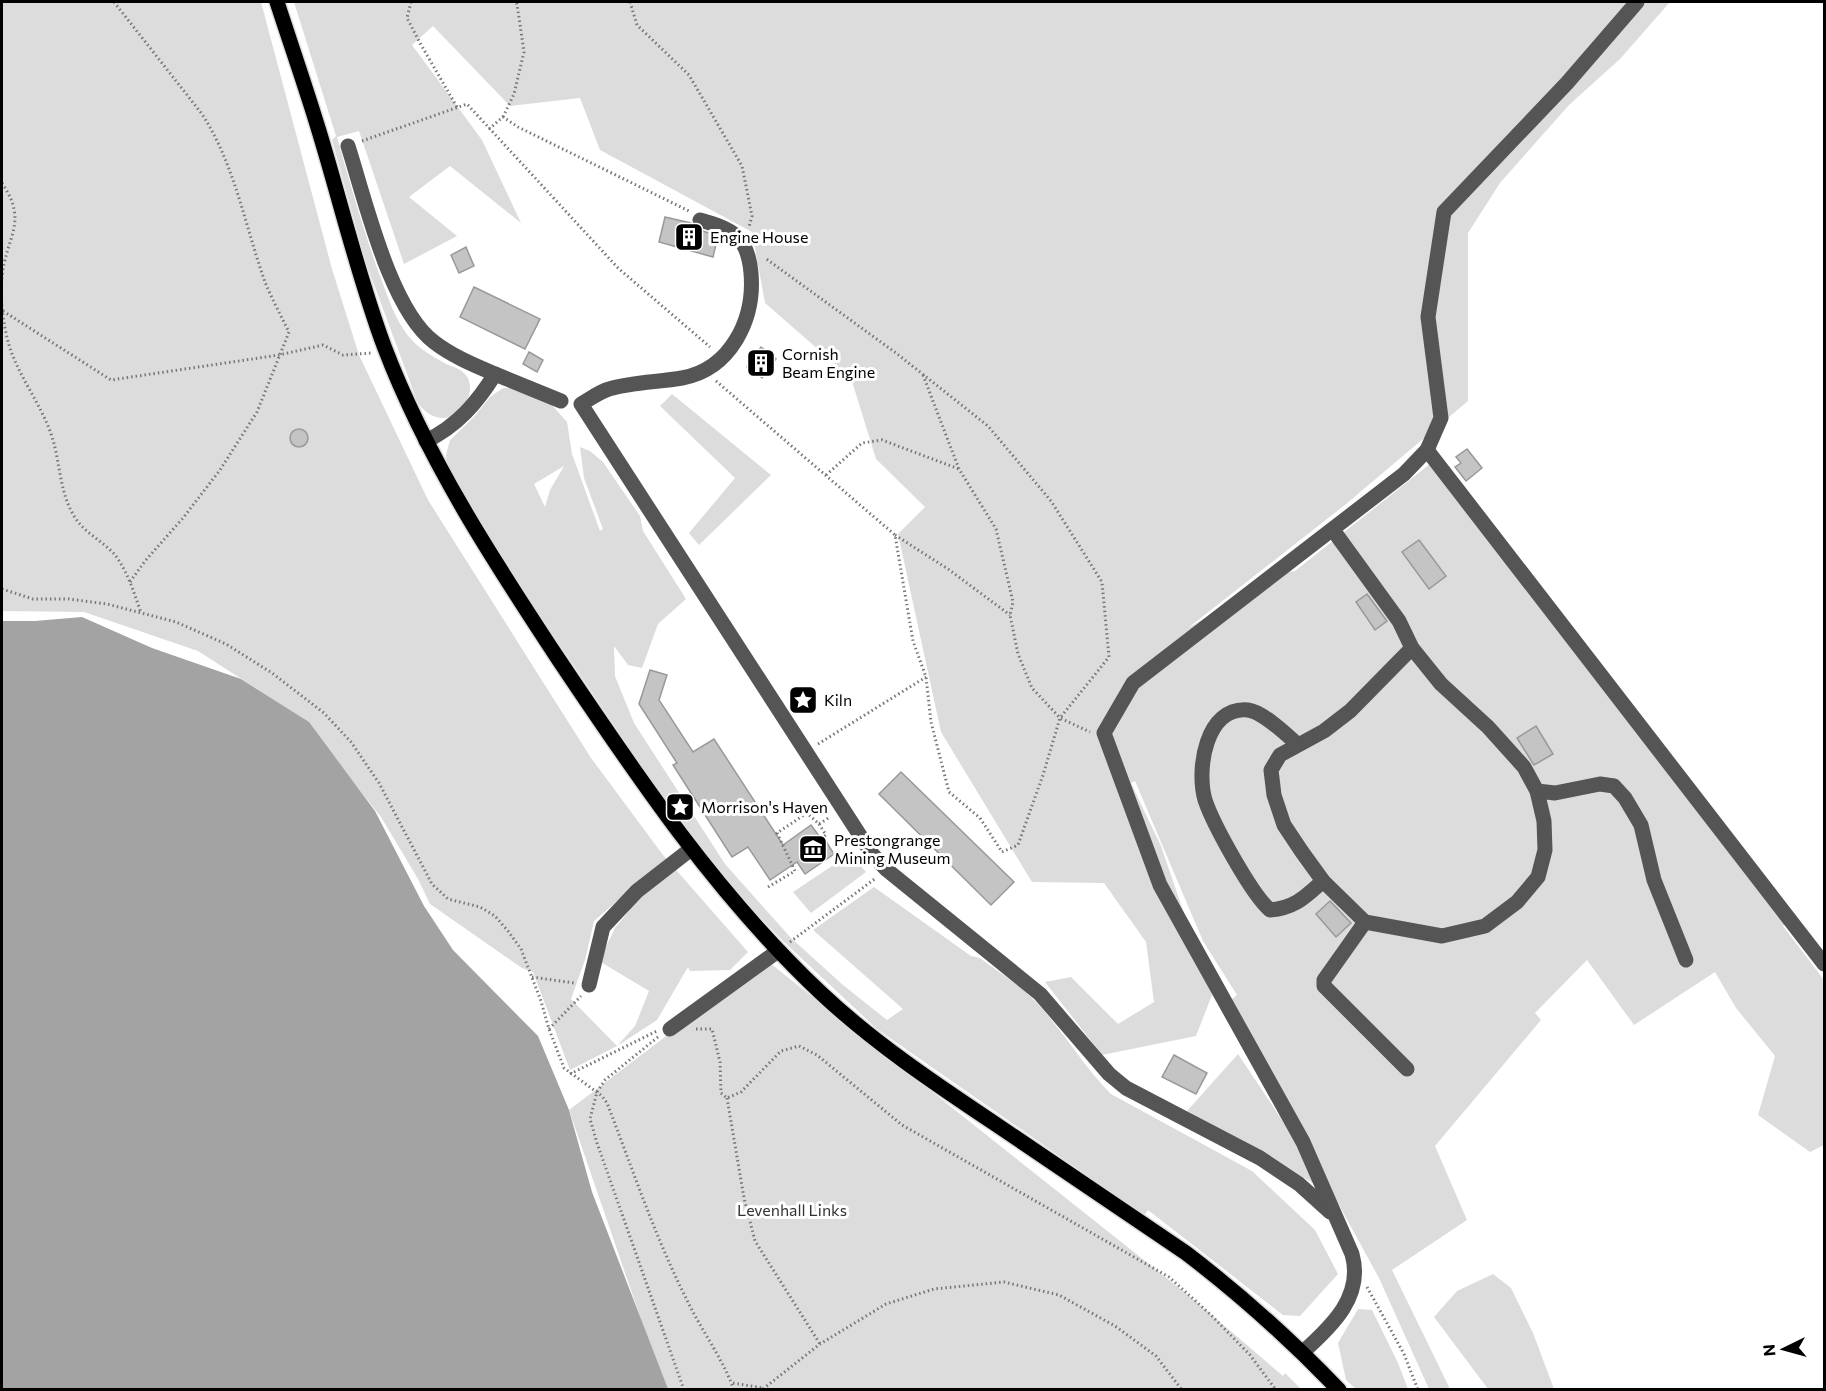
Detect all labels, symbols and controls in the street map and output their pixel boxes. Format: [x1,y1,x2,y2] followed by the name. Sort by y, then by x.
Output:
[673,221,705,253] building icon: Engine House
[710,227,808,246] place label: Engine House
[782,344,875,381] place label: Cornish Beam Engine
[745,347,777,379] building icon: Cornish Beam Engine
[787,684,819,716] place icon: Kiln
[824,690,852,709] place label: Kiln
[664,791,696,823] place icon: Morrison's Haven
[701,797,828,816] place label: Morrison's Haven
[834,830,950,867] place label: Prestongrange Mining Museum
[797,833,829,865] museum icon: Prestongrange Mining Museum
[737,1200,847,1219] park label: Levenhall Links
[1754,1319,1814,1379] north arrow
[1759,1344,1779,1357] text: N

